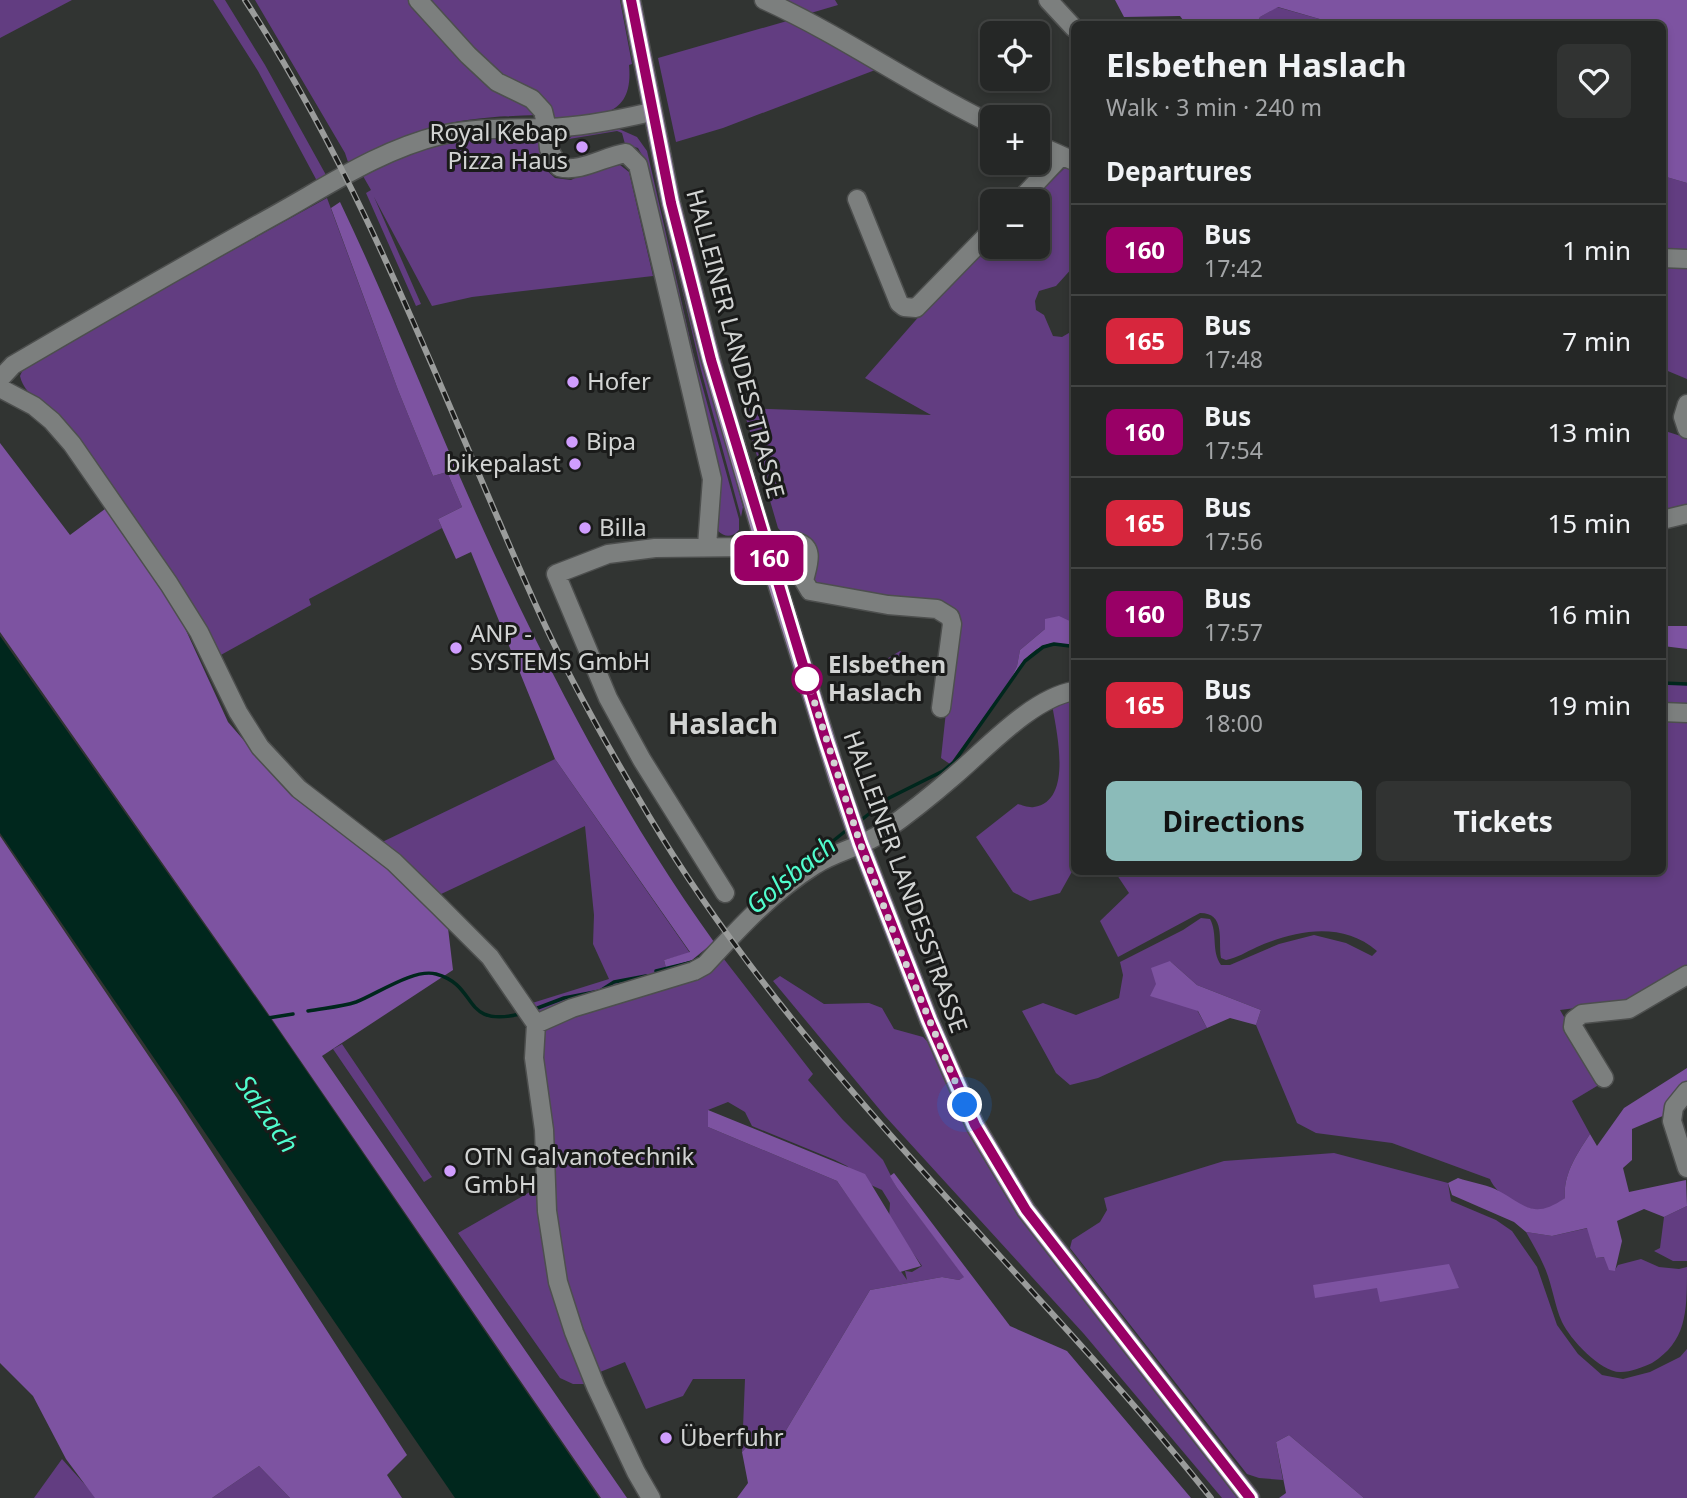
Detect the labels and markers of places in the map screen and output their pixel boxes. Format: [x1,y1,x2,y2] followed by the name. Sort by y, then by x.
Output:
[430,115,568,176] place label: Royal Kebap Pizza Haus
[574,139,590,155] marker: Royal Kebap Pizza Haus
[587,364,651,397] place label: Hofer
[565,374,581,390] marker: Hofer
[586,424,636,457] place label: Bipa
[564,434,580,450] marker: Bipa
[446,446,561,479] place label: bikepalast
[567,456,583,472] marker: bikepalast
[599,510,647,543] place label: Billa
[577,520,593,536] marker: Billa
[470,616,650,677] place label: ANP - SYSTEMS GmbH
[448,640,464,656] marker: ANP - SYSTEMS GmbH
[828,647,946,708] place label: Elsbethen Haslach
[792,664,822,694] marker: Elsbethen Haslach
[464,1139,695,1200] place label: OTN Galvanotechnik GmbH
[442,1163,458,1179] marker: OTN Galvanotechnik GmbH
[680,1420,784,1453] place label: Überfuhr
[658,1430,674,1446] marker: Überfuhr

